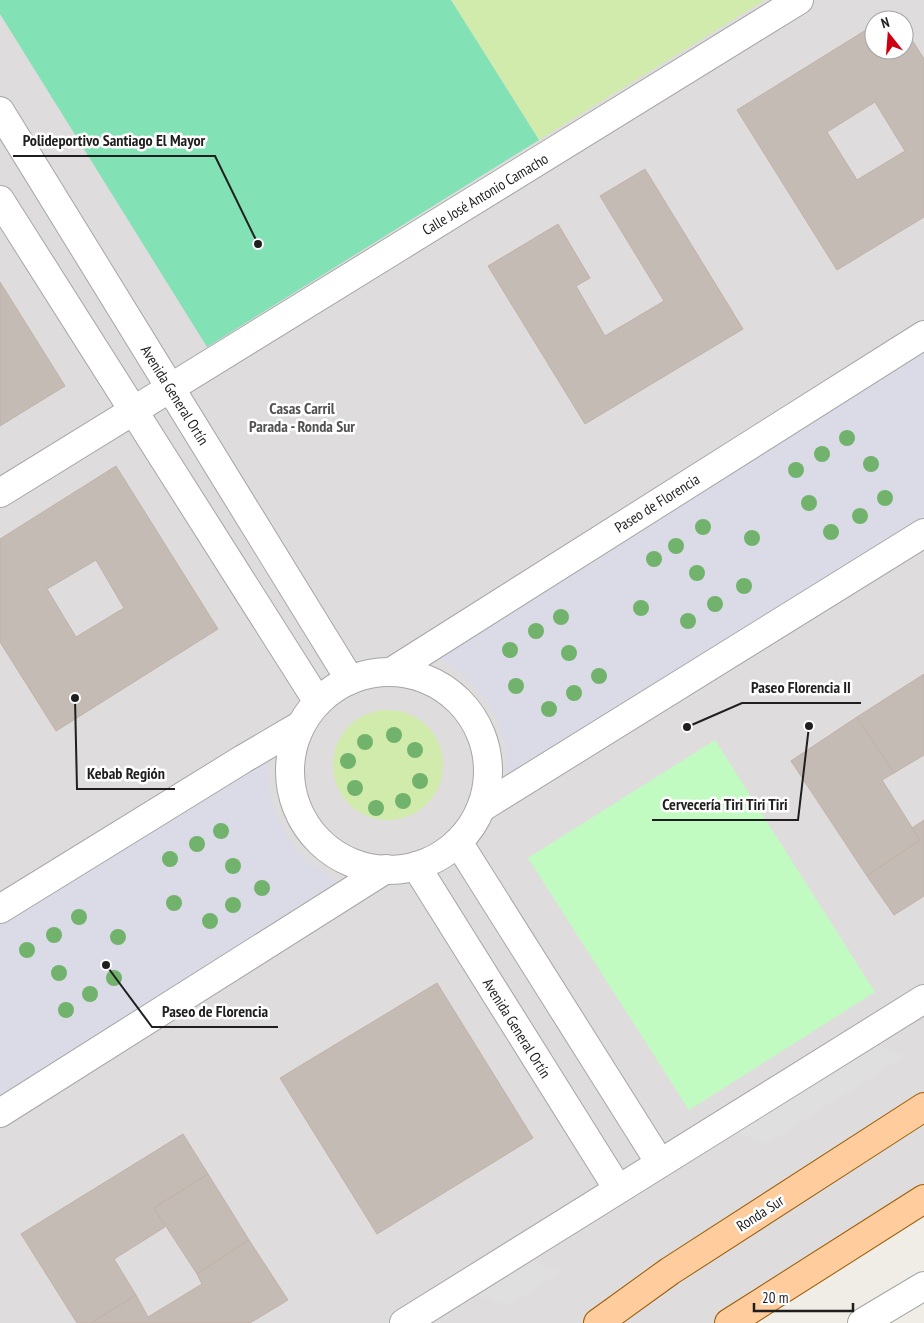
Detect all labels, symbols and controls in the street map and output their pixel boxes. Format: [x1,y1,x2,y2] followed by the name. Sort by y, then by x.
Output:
[864,10,914,60] north arrow
[879,13,891,32] text: N
[13,125,215,156] callout: Polideportivo Santiago El Mayor
[23,130,206,150] text: Polideportivo Santiago El Mayor
[419,149,551,239] street label: Calle José Antonio Camacho
[137,342,213,448] street label: Avenida General Ortín
[249,398,355,436] district label: Casas Carril Parada - Ronda Sur
[611,469,703,537] street label: Paseo de Florencia
[742,672,861,703] callout: Paseo Florencia II
[751,677,851,697] text: Paseo Florencia II
[77,758,175,789] callout: Kebab Región
[87,763,165,783] text: Kebab Región
[652,789,798,820] callout: Cervecería Tiri Tiri Tiri
[662,794,788,814] text: Cervecería Tiri Tiri Tiri
[479,975,555,1081] street label: Avenida General Ortín
[152,996,278,1027] callout: Paseo de Florencia
[162,1001,268,1021] text: Paseo de Florencia
[733,1190,788,1235] street label: Ronda Sur
[754,1280,853,1312] scale bar
[762,1288,788,1307] text: 20 m

